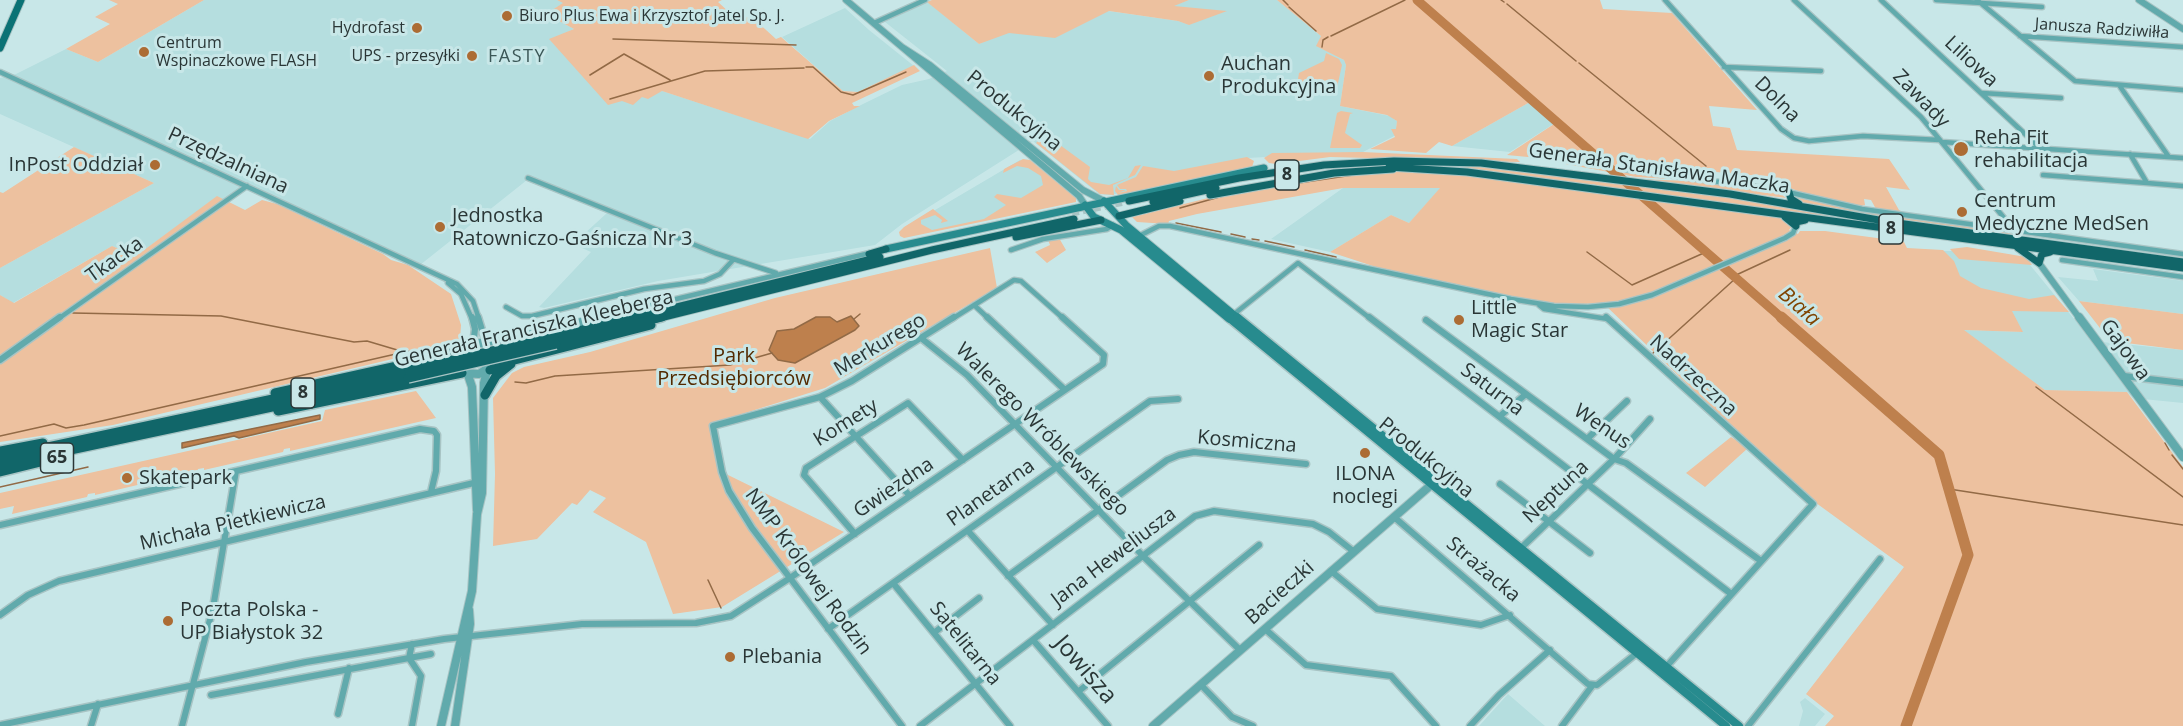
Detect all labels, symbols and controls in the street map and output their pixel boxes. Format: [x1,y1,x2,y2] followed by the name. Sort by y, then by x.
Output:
[519,6,785,26] place label: Biuro Plus Ewa i Krzysztof Jatel Sp. J.
[500,9,514,23] marker: Biuro Plus Ewa i Krzysztof Jatel Sp. J.
[2034,15,2170,43] street label: Janusza Radziwiłła
[332,18,405,38] place label: Hydrofast
[410,21,424,35] marker: Hydrofast
[1939,31,2003,93] street label: Liliowa
[156,33,317,71] place label: Centrum Wspinaczkowe FLASH
[137,45,151,59] marker: Centrum Wspinaczkowe FLASH
[352,46,460,66] place label: UPS - przesyłki
[488,46,546,68] district label: FASTY
[465,49,479,63] marker: UPS - przesyłki
[1221,52,1336,99] place label: Auchan Produkcyjna
[962,65,1066,157] street label: Produkcyjna
[1888,65,1954,133] street label: Zawady
[1202,69,1216,83] marker: Auchan Produkcyjna
[1749,72,1805,128] street label: Dolna
[164,123,292,199] street label: Przędzalniana
[1974,126,2088,173] place label: Reha Fit rehabilitacja
[1527,139,1791,199] street label: Generała Stanisława Maczka
[1952,140,1970,158] marker: Reha Fit rehabilitacja
[9,153,143,177] place label: InPost Oddział
[148,158,162,172] marker: InPost Oddział
[1275,160,1299,190] road number: 8
[1974,189,2149,236] place label: Centrum Medyczne MedSen
[452,204,692,251] place label: Jednostka Ratowniczo-Gaśnicza Nr 3
[1955,205,1969,219] marker: Centrum Medyczne MedSen
[1879,214,1903,244] road number: 8
[433,220,447,234] marker: Jednostka Ratowniczo-Gaśnicza Nr 3
[82,232,148,288] street label: Tkacka
[1773,282,1825,332] water label: Biała
[392,285,676,373] street label: Generała Franciszka Kleeberga
[1471,296,1568,343] place label: Little Magic Star
[830,308,930,382] street label: Merkurego
[1452,313,1466,327] marker: Little Magic Star
[2095,315,2155,385] street label: Gajowa
[1644,330,1742,422] street label: Nadrzeczna
[950,338,1134,522] street label: Walerego Wróblewskiego
[657,344,811,391] park label: Park Przedsiębiorców
[1456,358,1528,422] street label: Saturna
[291,378,315,408] road number: 8
[809,394,883,452] street label: Komety
[1569,399,1635,455] street label: Wenus
[1374,412,1478,504] street label: Produkcyjna
[1196,426,1298,458] street label: Kosmiczna
[40,443,74,473] road number: 65
[1358,446,1372,460] marker: ILONA noclegi
[849,453,939,523] street label: Gwiezdna
[943,454,1039,532] street label: Planetarna
[1518,456,1594,528] street label: Neptuna
[1332,462,1398,509] place label: ILONA noclegi
[139,466,232,490] place label: Skatepark
[120,471,134,485] marker: Skatepark
[739,484,877,660] street label: NMP Królowej Rodzin
[138,490,328,556] street label: Michała Pietkiewicza
[1047,502,1181,612] street label: Jana Heweliusza
[1441,532,1525,608] street label: Strażacka
[1241,556,1319,630] street label: Bacieczki
[924,597,1006,691] street label: Satelitarna
[180,598,323,645] place label: Poczta Polska - UP Białystok 32
[161,614,175,628] marker: Poczta Polska - UP Białystok 32
[1047,630,1123,710] street label: Jowisza
[742,645,822,669] place label: Plebania
[723,650,737,664] marker: Plebania

